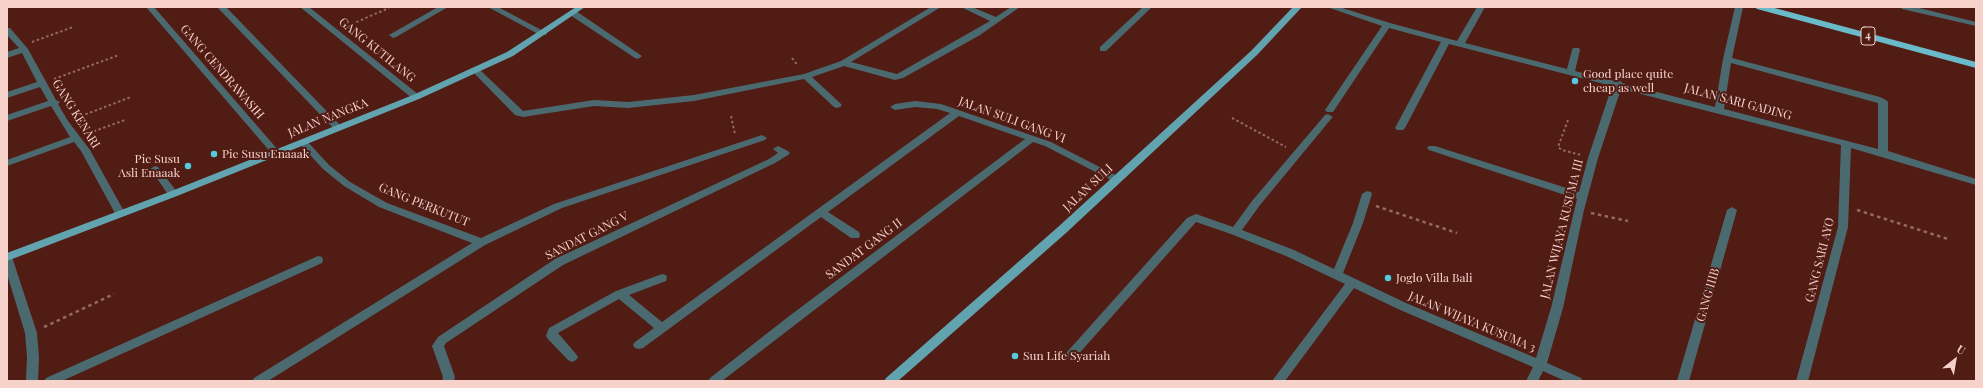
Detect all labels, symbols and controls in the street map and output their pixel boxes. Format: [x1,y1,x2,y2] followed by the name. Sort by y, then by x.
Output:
[336,15,418,85] street label: GANG KUTILANG
[177,22,267,122] street label: GANG CENDRAWASIH
[1861,27,1875,45] road number: 4
[1583,67,1673,95] place label: Good place quite cheap as well
[1570,76,1580,86] marker: Good place quite cheap as well
[49,77,103,151] street label: GANG KENARI
[1683,81,1793,123] street label: JALAN SARI GADING
[956,94,1068,146] street label: JALAN SULI GANG VI
[286,95,370,141] street label: JALAN NANGKA
[222,147,309,161] place label: Pie Susu Enaaak
[209,149,219,159] marker: Pie Susu Enaaak
[118,152,180,180] place label: Pie Susu Asli Enaaak
[1538,158,1586,300] street label: JALAN WIJAYA KUSUMA III
[183,161,193,171] marker: Pie Susu Asli Enaaak
[1060,161,1116,215] street label: JALAN SULI
[376,180,472,230] street label: GANG PERKUTUT
[543,209,631,263] street label: SANDAT GANG V
[823,216,905,282] street label: SANDAT GANG II
[1803,216,1837,304] street label: GANG SARI AYO
[1693,266,1723,324] street label: GANG IIIB
[1396,271,1472,285] place label: Joglo Villa Bali
[1383,273,1393,283] marker: Joglo Villa Bali
[1406,289,1538,355] street label: JALAN WIJAYA KUSUMA 3
[1935,340,1975,380] north arrow
[1954,341,1969,358] text: U
[1023,349,1110,363] place label: Sun Life Syariah
[1010,351,1020,361] marker: Sun Life Syariah

